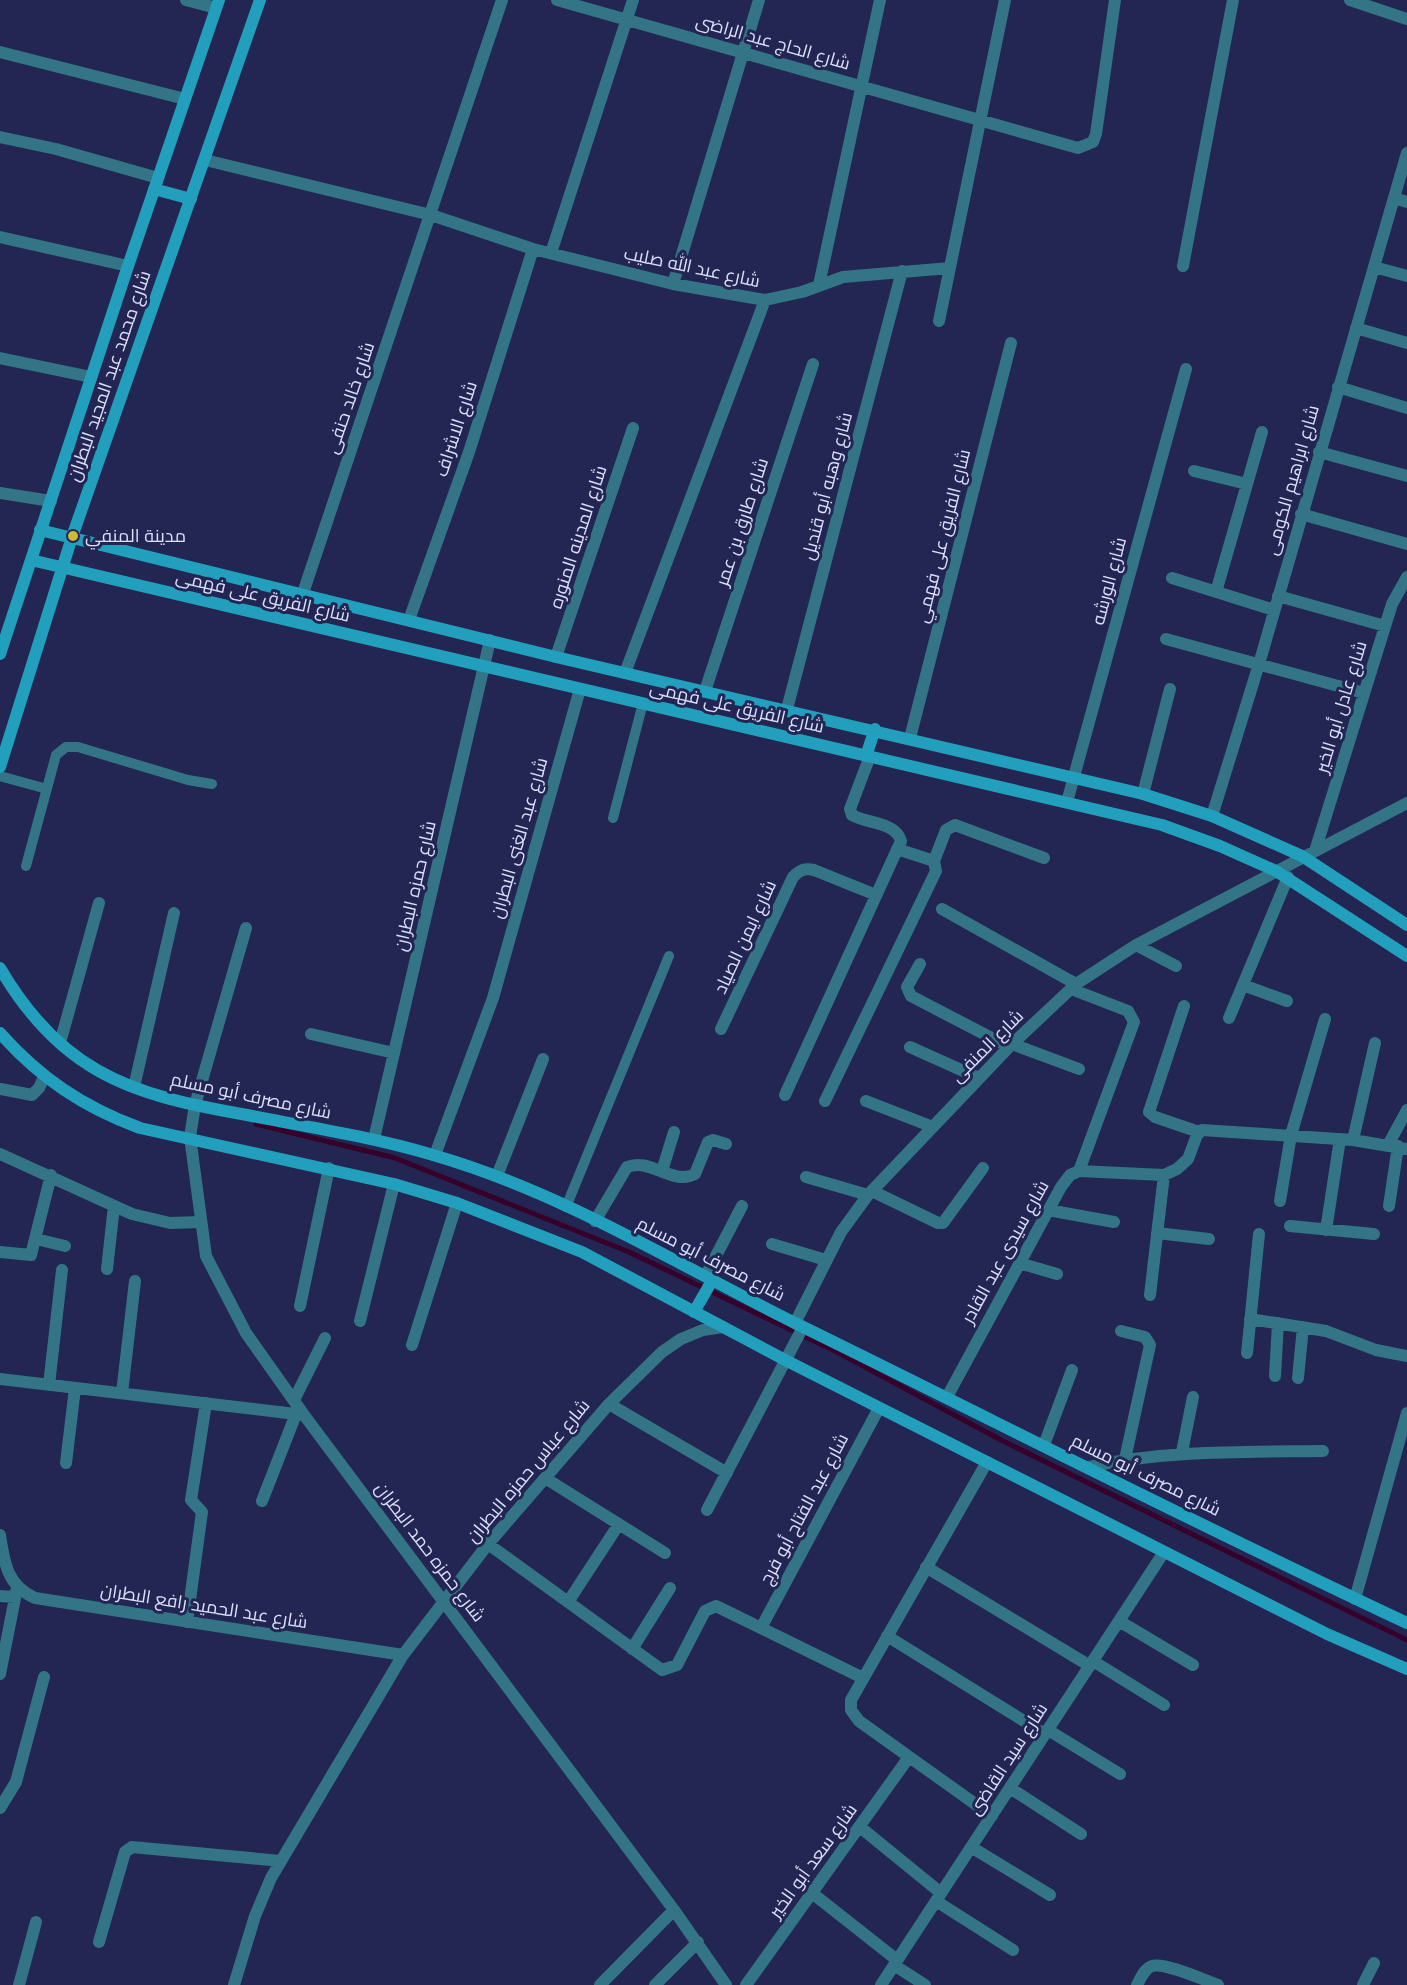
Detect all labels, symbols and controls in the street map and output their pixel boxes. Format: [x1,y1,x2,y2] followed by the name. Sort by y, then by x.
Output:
[693,9,853,75] street label: شارع الحاج عبد الراضى
[622,241,762,293] street label: شارع عبد الله صليب
[62,267,156,485] street label: شارع محمد عبد المجيد البطران
[320,339,380,457] street label: شارع خالد حنفى
[429,378,483,480] street label: شارع الاشراف
[1259,402,1325,558] street label: شارع ابراهيم الكومى
[796,410,858,562] street label: شارع وهبه أبو قنديل
[910,447,978,626] street label: شارع الفريق على فهمي
[710,455,774,590] street label: شارع طارق بن عمر
[544,462,612,612] street label: شارع المدينه المنوره
[85,524,186,550] place label: مدينة المنفي
[66,529,80,543] marker: مدينة المنفي
[1086,535,1132,627] street label: شارع الورشه
[173,564,353,628] street label: شارع الفريق على فهمى
[1309,638,1372,777] street label: شارع عادل أبو الخير
[647,675,827,739] street label: شارع الفريق على فهمى
[485,755,553,921] street label: شارع عبد الغنى البطران
[388,819,442,953] street label: شارع حمزه البطران
[708,876,782,998] street label: شارع ايمن الصياد
[945,1004,1029,1088] street label: شارع المنفى
[169,1067,333,1125] street label: شارع مصرف أبو مسلم
[955,1176,1054,1329] street label: شارع سيدى عبد القادر
[633,1211,789,1307] street label: شارع مصرف أبو مسلم
[461,1394,595,1548] street label: شارع عباس حمزه البطران
[1067,1428,1225,1522] street label: شارع مصرف أبو مسلم
[754,1429,854,1589] street label: شارع عبد الفتاح أبو فرج
[369,1477,491,1627] street label: شارع حمزه حمد البطران
[99,1578,309,1634] street label: شارع عبد الحميد رافع البطران
[963,1698,1053,1820] street label: شارع سيد القاضى
[763,1799,863,1924] street label: شارع سعد أبو الخير

